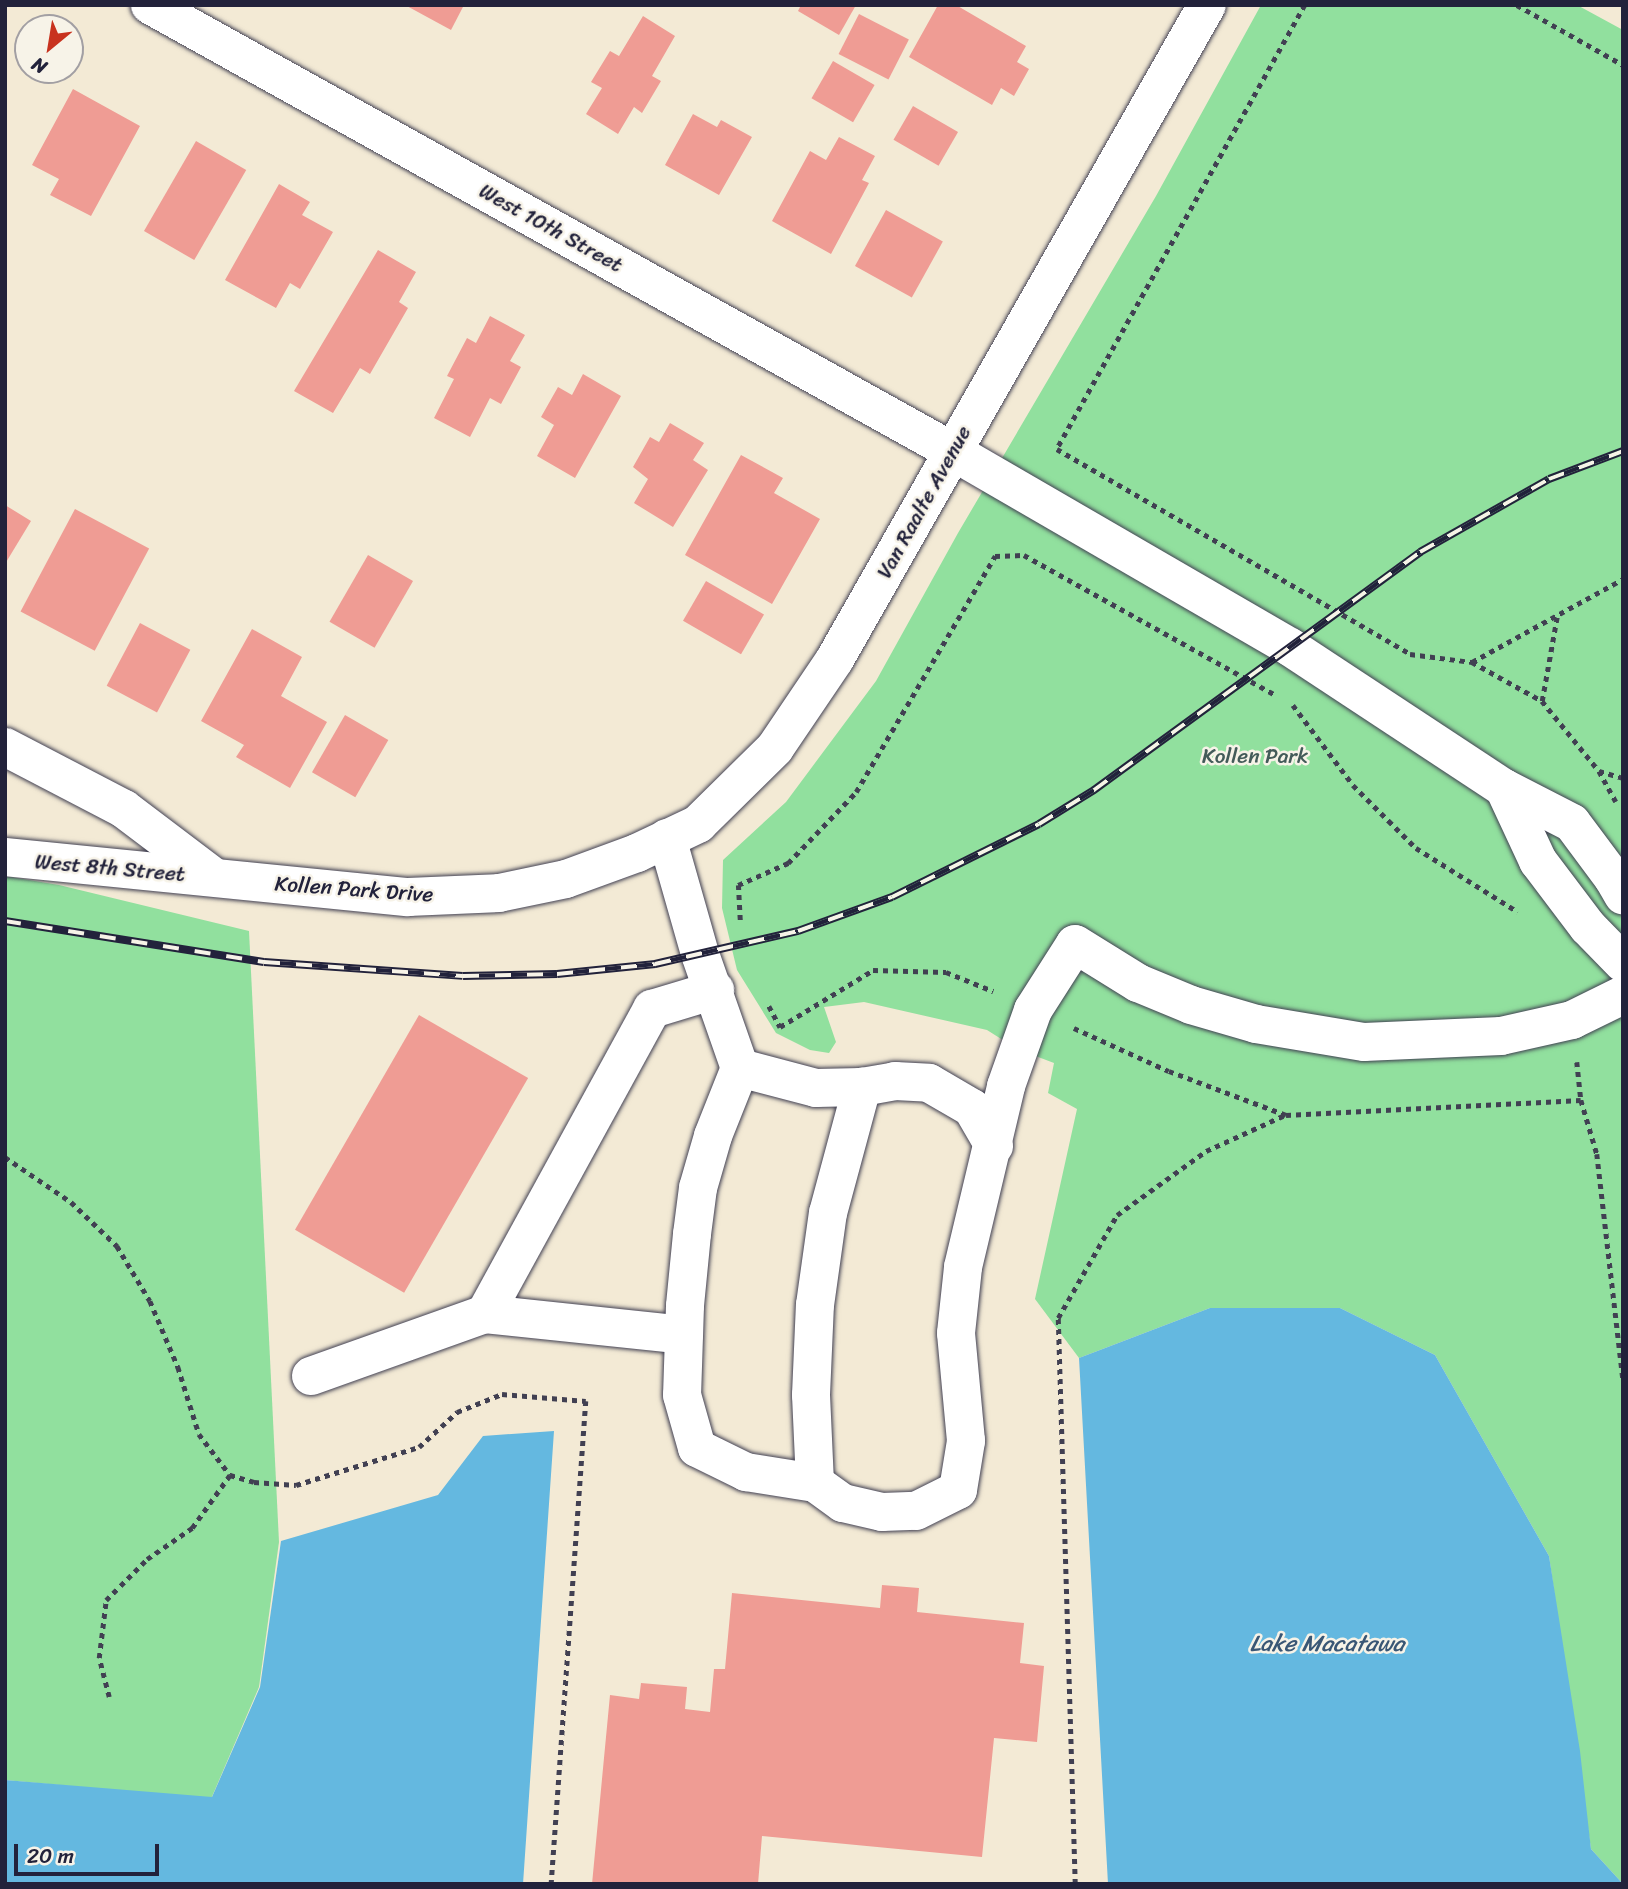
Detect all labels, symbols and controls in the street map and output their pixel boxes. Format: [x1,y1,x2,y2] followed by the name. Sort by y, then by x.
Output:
[14,14,84,84] north arrow
[25,48,53,83] text: N
[475,178,627,278] street label: West 10th Street
[872,422,976,582] street label: Van Raalte Avenue
[1202,743,1308,769] park label: Kollen Park
[34,849,186,887] street label: West 8th Street
[274,871,434,907] street label: Kollen Park Drive
[1250,1630,1404,1658] water label: Lake Macatawa
[18,1829,163,1873] scale bar
[27,1837,74,1875] text: 20 m

